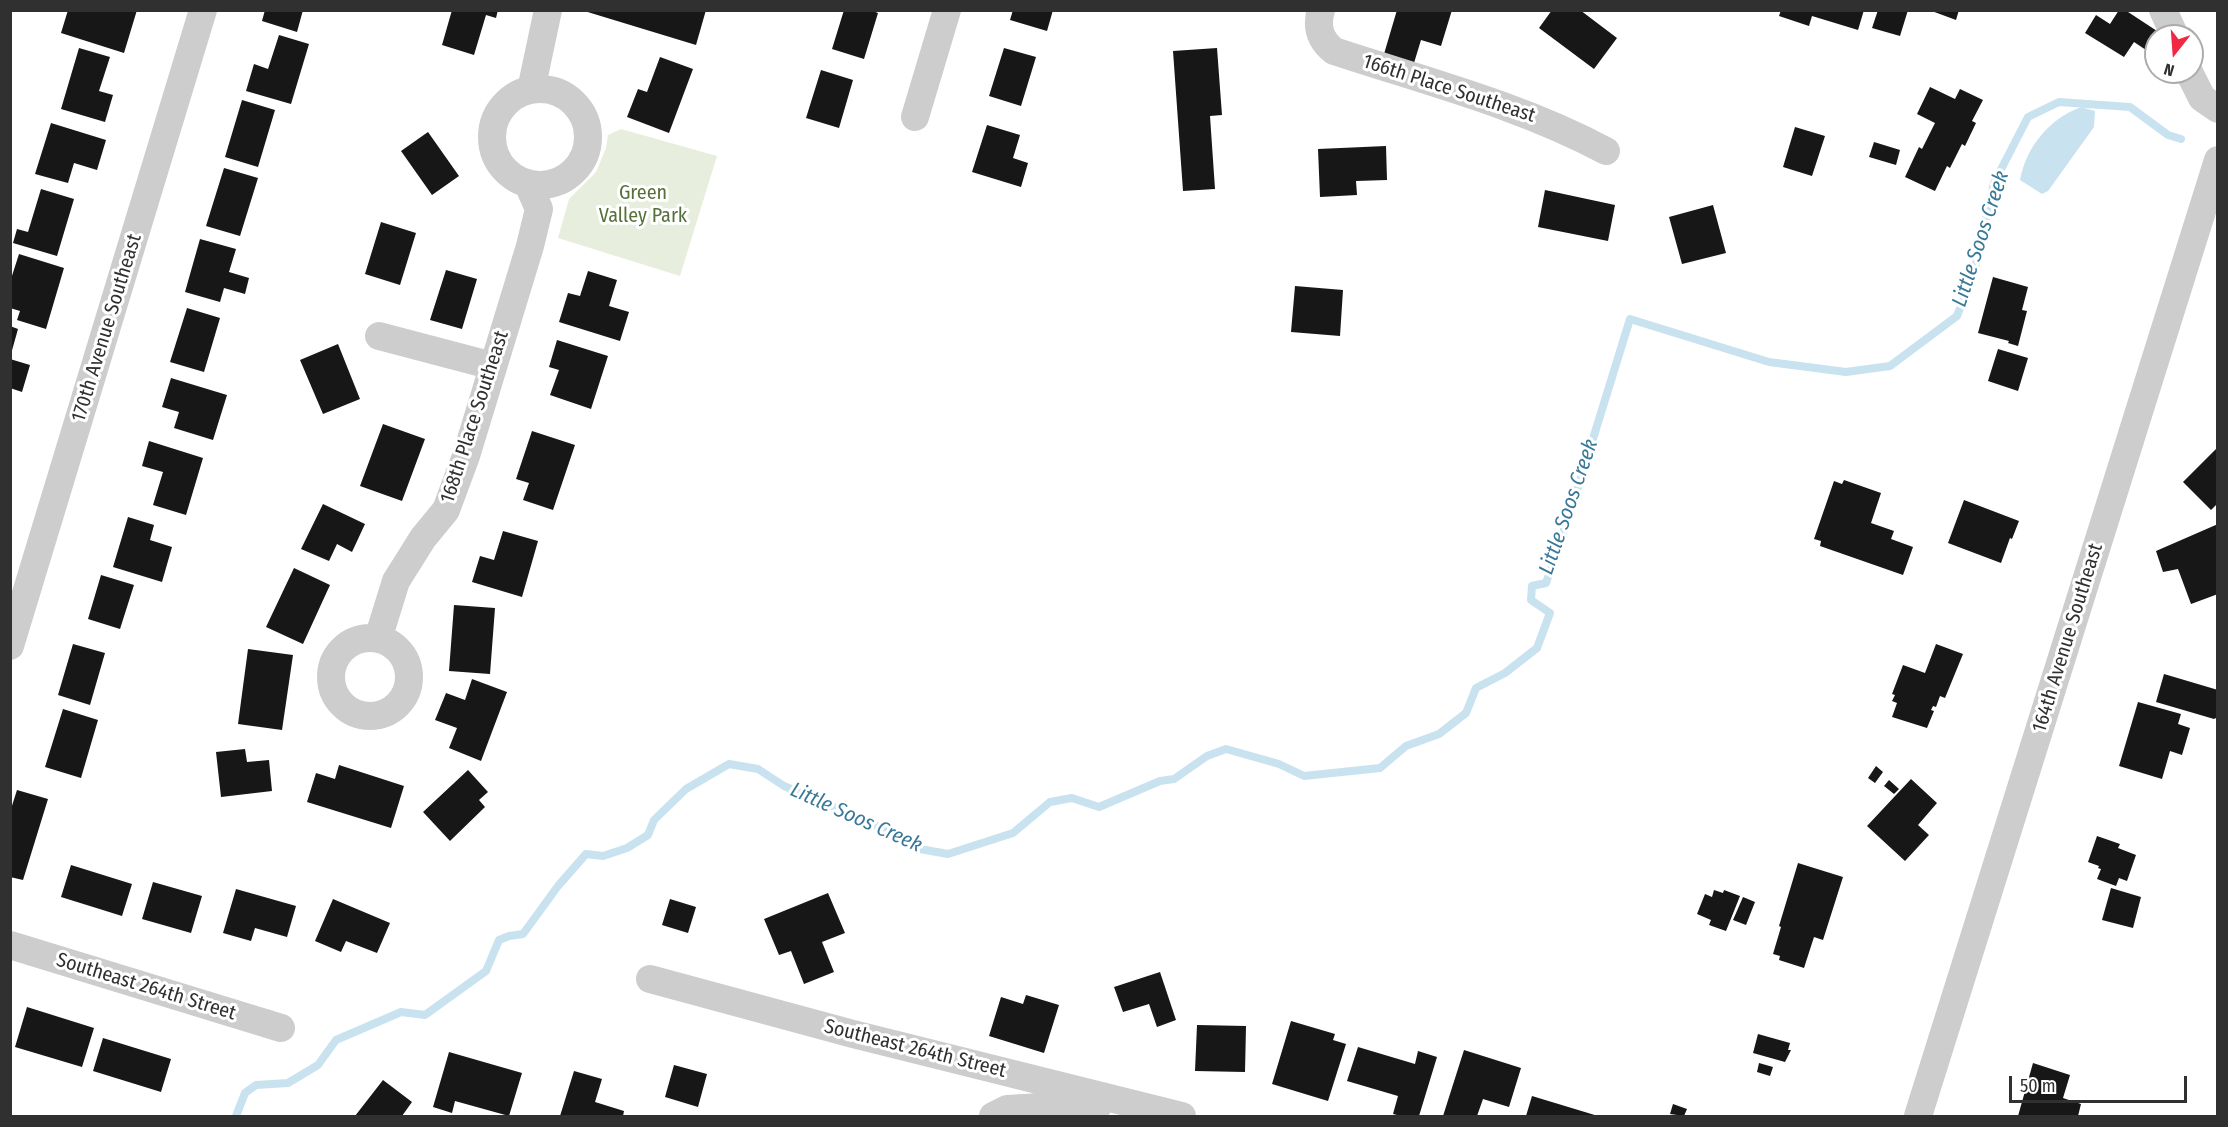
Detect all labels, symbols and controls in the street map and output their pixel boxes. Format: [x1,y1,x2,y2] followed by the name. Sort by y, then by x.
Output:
[2144,24,2204,84] north arrow
[1360,50,1538,128] street label: 166th Place Southeast
[2162,59,2177,80] text: N
[1947,168,2015,310] water label: Little Soos Creek
[599,181,687,228] park label: Green Valley Park
[67,231,147,425] street label: 170th Avenue Southeast
[436,328,514,506] street label: 168th Place Southeast
[1534,436,1604,578] water label: Little Soos Creek
[2028,541,2108,735] street label: 164th Avenue Southeast
[786,778,926,858] water label: Little Soos Creek
[53,948,239,1026] street label: Southeast 264th Street
[822,1015,1008,1083] street label: Southeast 264th Street
[2012,1064,2190,1102] scale bar
[2020,1075,2056,1097] text: 50 m

